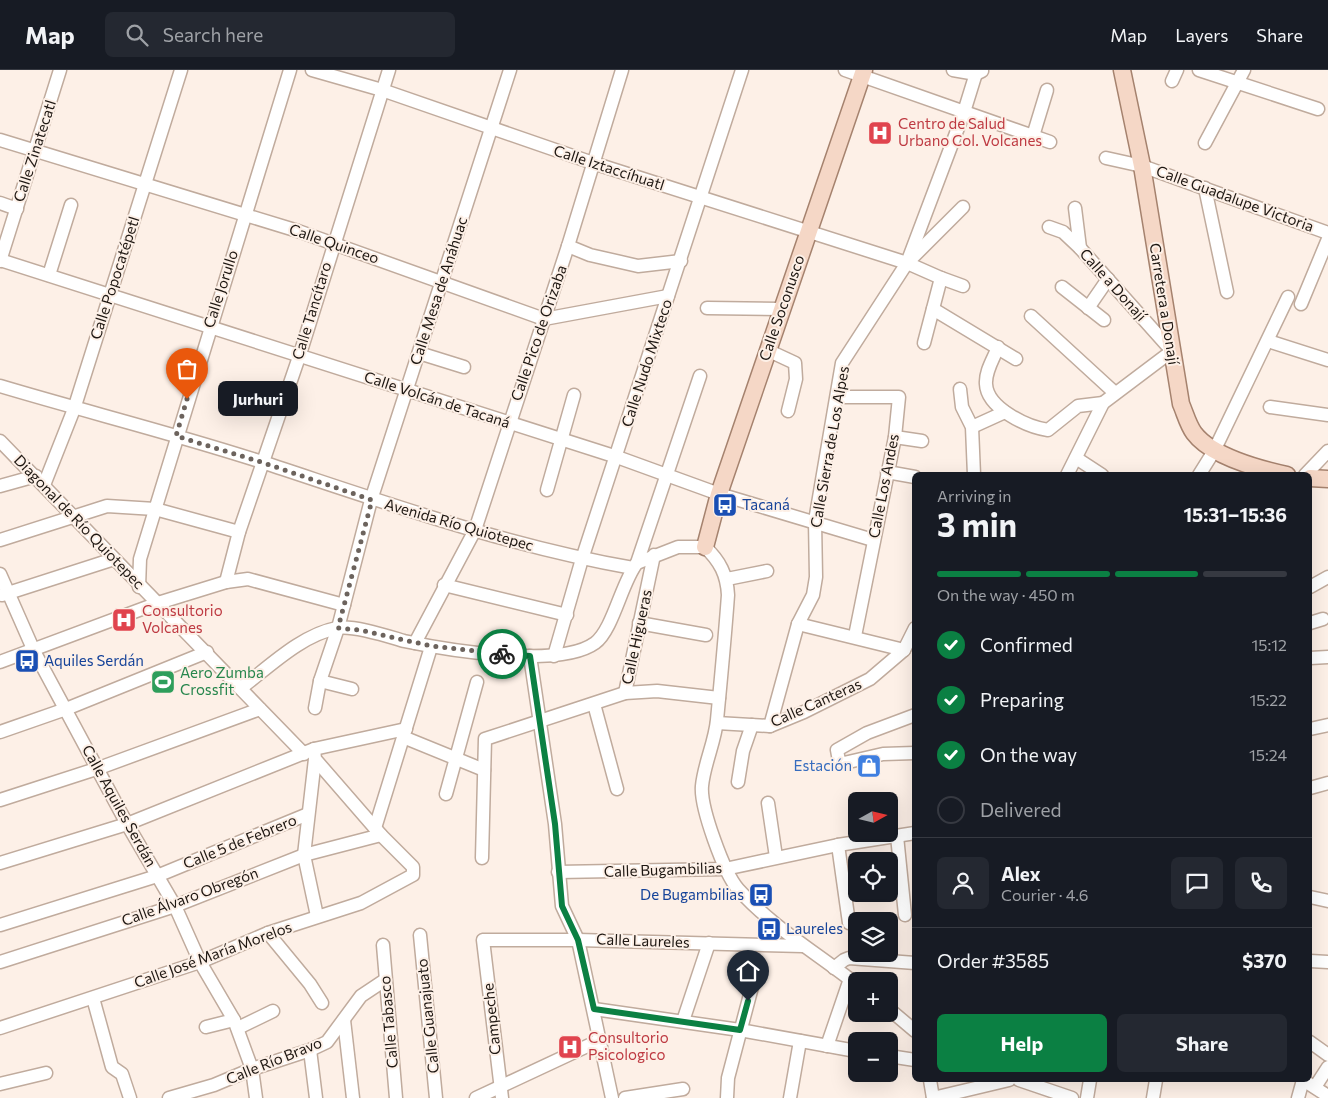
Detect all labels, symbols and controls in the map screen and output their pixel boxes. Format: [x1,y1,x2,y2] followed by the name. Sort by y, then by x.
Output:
[105,12,455,57] search box
[25,20,75,49] text: Map
[123,21,151,49] icon: search
[163,23,263,46] text: Search here
[1110,24,1147,46] text: Map
[1175,24,1228,46] text: Layers
[1256,24,1303,46] text: Share
[9,97,59,204] street label: Calle Zinatecatl
[898,114,1042,149] place label: Centro de Salud Urbano Col. Volcanes
[867,120,893,146] hospital icon: Centro de Salud Urbano Col. Volcanes
[552,141,667,193] street label: Calle Iztaccíhuatl
[1154,161,1317,235] street label: Calle Guadalupe Victoria
[86,214,142,341] street label: Calle Popocatépetl
[406,214,471,367] street label: Calle Mesa de Anáhuac
[287,219,382,267] street label: Calle Quinceo
[1146,242,1184,367] street label: Carretera a Donají
[1076,244,1152,325] street label: Calle a Donají
[199,247,241,330] street label: Calle Jorullo
[755,252,808,363] street label: Calle Soconusco
[288,260,334,362] street label: Calle Tancítaro
[506,262,570,403] street label: Calle Pico de Orizaba
[617,297,675,429] street label: Calle Nudo Mixteco
[166,348,208,399] pin
[173,355,201,383] icon: bag
[806,364,852,529] street label: Calle Sierra de Los Alpes
[362,367,513,431] street label: Calle Volcán de Tacaná
[217,382,297,416] callout: Jurhuri
[233,389,283,408] text: Jurhuri
[864,432,902,540] street label: Calle Los Andes
[11,450,149,592] street label: Diagonal de Río Quiotepec
[937,486,1011,505] text: Arriving in
[712,492,738,518] bus stop icon: Tacaná
[383,494,536,554] street label: Avenida Río Quiotepec
[742,495,790,513] place label: Tacaná
[1183,503,1287,526] text: 15:31–15:36
[937,504,1017,544] text: 3 min
[937,585,1075,604] text: On the way · 450 m
[617,588,655,686] street label: Calle Higueras
[142,601,223,636] place label: Consultorio Volcanes
[111,607,137,633] hospital icon: Consultorio Volcanes
[477,629,527,679] courier
[937,631,965,659] icon: check
[980,633,1073,656] text: Confirmed
[1251,635,1287,654] text: 15:12
[488,640,516,668] icon: bike
[14,648,40,674] bus stop icon: Aquiles Serdán
[44,651,144,669] place label: Aquiles Serdán
[180,663,264,698] place label: Aero Zumba Crossfit
[150,669,176,695] sports icon: Aero Zumba Crossfit
[767,674,864,730] street label: Calle Canteras
[937,686,965,714] icon: check
[980,688,1064,711] text: Preparing
[1249,690,1287,709] text: 15:22
[79,741,161,870] street label: Calle Aquiles Serdán
[937,741,965,769] icon: check
[980,743,1077,766] text: On the way
[1249,745,1287,764] text: 15:24
[856,753,882,779] shop icon: Estación
[794,756,852,774] place label: Estación
[848,792,898,842] north arrow
[848,792,898,1082] map controls
[980,798,1061,821] text: Delivered
[180,810,299,872] street label: Calle 5 de Febrero
[848,852,898,902] button: locate
[937,857,989,909] button: person
[1171,857,1223,909] button: chat
[1235,857,1287,909] button: phone
[603,858,723,880] street label: Calle Bugambilias
[119,862,260,929] street label: Calle Álvaro Obregón
[1001,862,1041,885] text: Alex
[748,882,774,908] bus stop icon: De Bugambilias
[640,885,744,903] place label: De Bugambilias
[1001,885,1088,904] text: Courier · 4.6
[848,912,898,962] button: layers
[756,916,782,942] bus stop icon: Laureles
[131,917,294,991] street label: Calle José María Morelos
[786,919,843,937] place label: Laureles
[596,929,690,951] street label: Calle Laureles
[937,949,1049,972] text: Order #3585
[1242,949,1287,972] text: $370
[727,950,769,1001] pin
[734,957,762,985] icon: home
[412,958,442,1074] street label: Calle Guanajuato
[848,972,898,1022] button: +
[375,975,401,1069] street label: Calle Tabasco
[478,982,504,1056] street label: Campeche
[937,1014,1107,1072] button: Help
[1117,1014,1287,1072] button: Share
[588,1028,669,1063] place label: Consultorio Psicologico
[848,1032,898,1082] button: −
[223,1033,324,1087] street label: Calle Río Bravo
[557,1034,583,1060] hospital icon: Consultorio Psicologico

